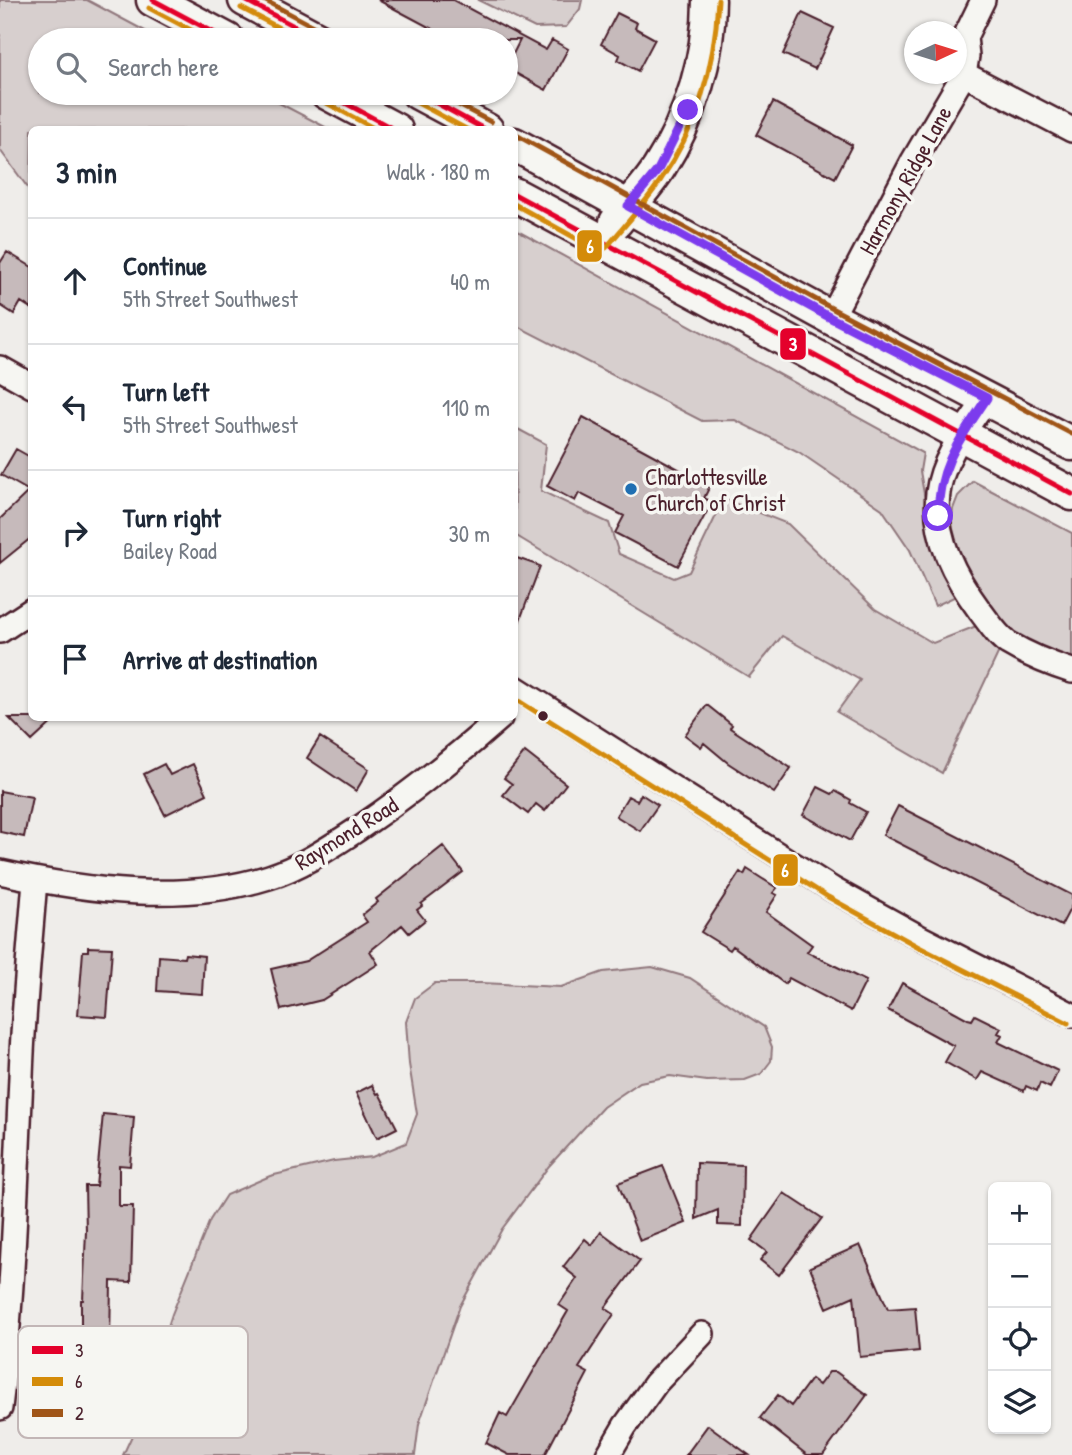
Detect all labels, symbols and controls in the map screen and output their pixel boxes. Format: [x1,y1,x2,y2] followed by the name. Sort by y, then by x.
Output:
[904,21,967,84] north arrow
[28,28,518,105] search box
[52,48,90,86] icon: search
[108,49,219,84] text: Search here
[672,94,703,125] route end
[851,100,959,260] street label: Harmony Ridge Lane
[56,152,117,192] text: 3 min
[386,156,490,187] text: Walk · 180 m
[576,229,603,263] line badge: 6
[586,233,594,259] text: 6
[123,248,207,283] text: Continue
[56,262,94,300] icon: ahead
[450,266,490,297] text: 40 m
[123,283,298,314] text: 5th Street Southwest
[779,327,807,361] line badge: 3
[789,331,798,357] text: 3
[123,374,209,409] text: Turn left
[56,388,94,426] icon: left
[442,392,490,423] text: 110 m
[123,409,298,440] text: 5th Street Southwest
[645,461,786,518] place label: Charlottesville Church of Christ
[623,481,639,497] marker: Charlottesville Church of Christ
[123,500,221,535] text: Turn right
[922,500,953,531] route start
[56,514,94,552] icon: right
[448,518,490,549] text: 30 m
[123,535,217,566] text: Bailey Road
[56,640,94,678] icon: arrive
[123,642,318,677] text: Arrive at destination
[536,709,550,723] unlabelled marker
[288,789,404,877] street label: Raymond Road
[772,853,799,887] line badge: 6
[781,857,789,883] text: 6
[988,1182,1051,1434] map controls
[988,1182,1051,1245] button: +
[988,1245,1051,1308] button: −
[988,1308,1051,1371] button: locate
[18,1326,248,1438] legend
[75,1337,84,1363] text: 3
[75,1368,83,1394] text: 6
[988,1371,1051,1434] button: layers
[75,1400,84,1426] text: 2

